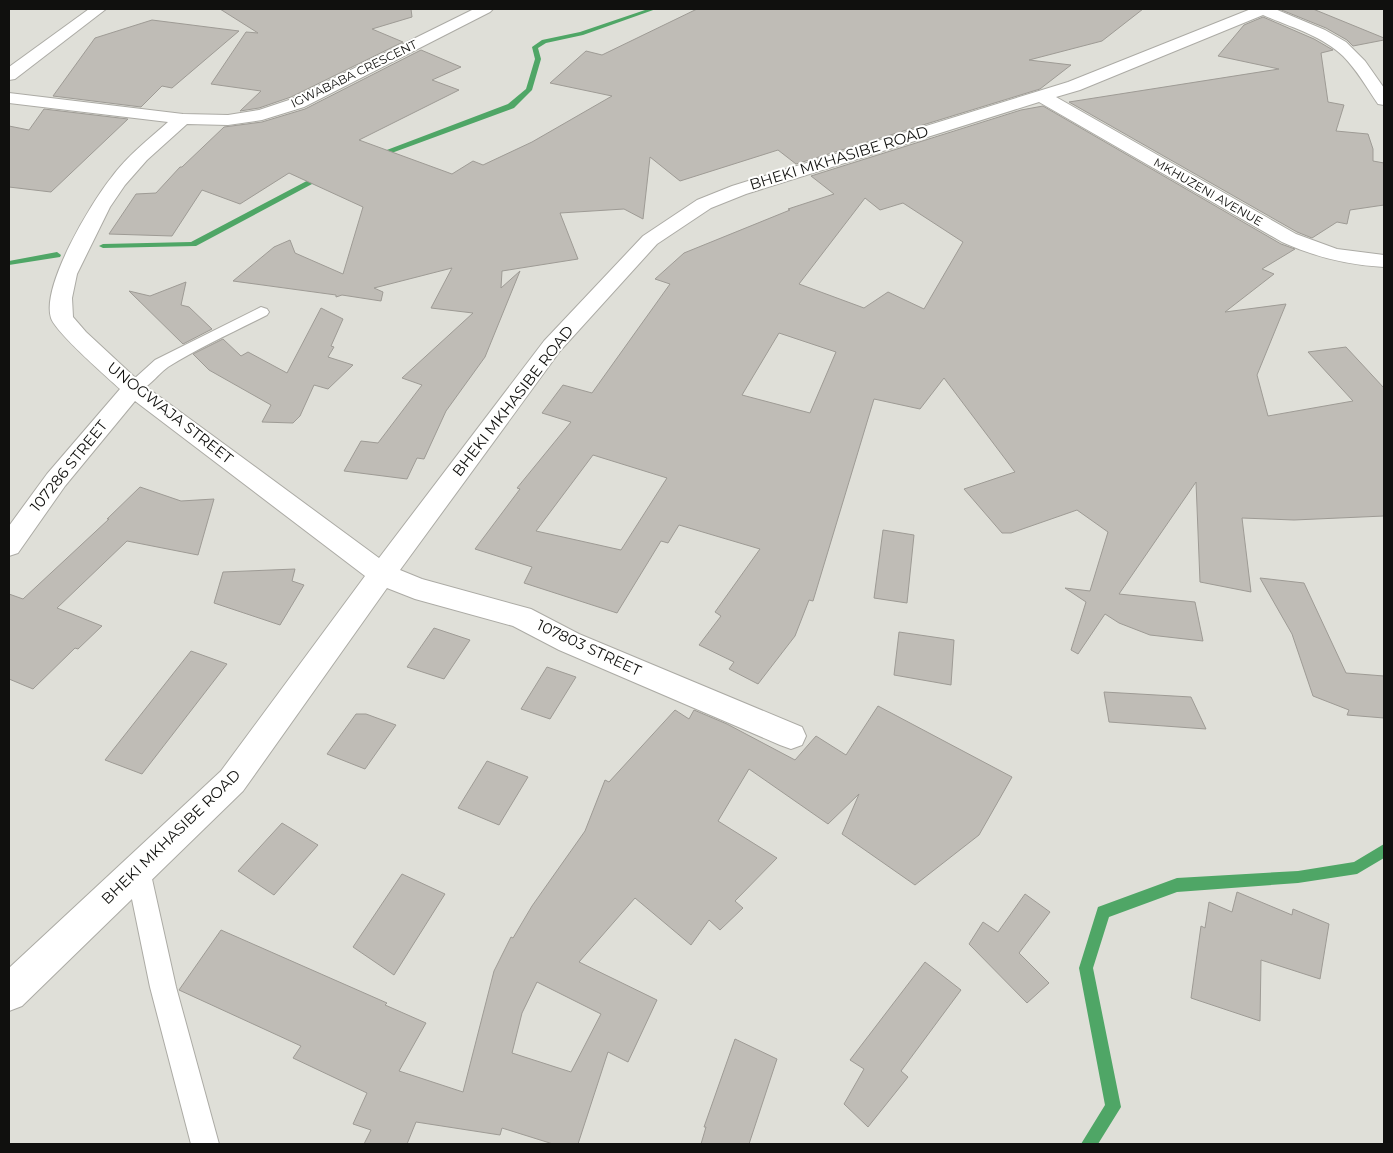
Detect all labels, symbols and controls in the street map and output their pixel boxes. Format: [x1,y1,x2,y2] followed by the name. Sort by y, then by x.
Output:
[288,36,419,111] street label: IGWABABA CRESCENT
[747,121,931,194] street label: BHEKI MKHASIBE ROAD
[1151,154,1265,229] street label: MKHUZENI AVENUE
[448,322,577,480] street label: BHEKI MKHASIBE ROAD
[104,358,237,468] street label: UNOGWAJA STREET
[26,416,112,515] street label: 107286 STREET
[534,615,645,680] street label: 107803 STREET
[97,765,244,908] street label: BHEKI MKHASIBE ROAD

